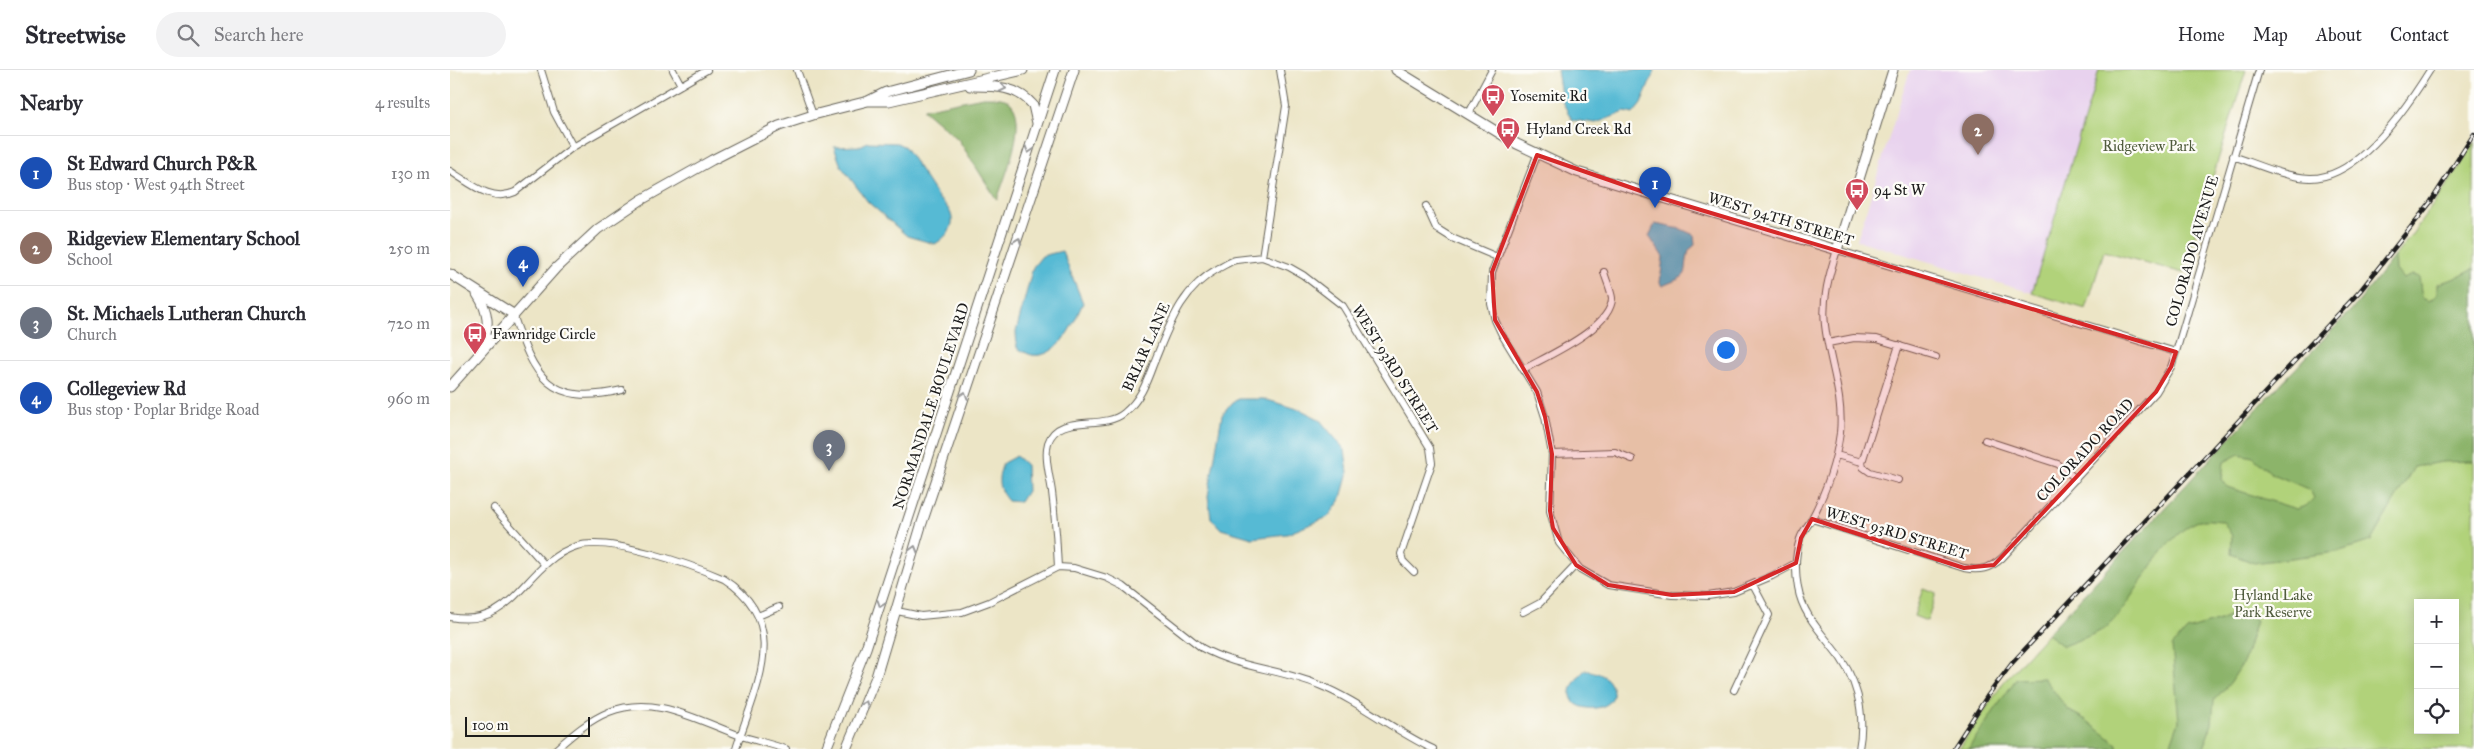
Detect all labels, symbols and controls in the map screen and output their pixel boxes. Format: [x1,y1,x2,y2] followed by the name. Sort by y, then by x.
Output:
[156,12,506,57] search box
[25,20,126,50] text: Streetwise
[174,21,202,49] icon: search
[214,23,304,46] text: Search here
[2178,24,2225,46] text: Home
[2253,24,2288,46] text: Map
[2316,24,2362,46] text: About
[2390,24,2449,46] text: Contact
[999,82,1008,93] one-way arrow
[1480,83,1506,117] bus stop icon: Yosemite Rd
[1510,87,1588,105] place label: Yosemite Rd
[20,90,83,116] text: Nearby
[375,93,430,112] text: 4 results
[1962,114,1994,155] pin: 2
[1495,116,1521,150] bus stop icon: Hyland Creek Rd
[1526,120,1632,138] place label: Hyland Creek Rd
[2102,137,2196,155] park label: Ridgeview Park
[1024,145,1034,153] one-way arrow
[67,152,256,175] text: St Edward Church P&R
[33,164,39,183] text: 1
[391,164,430,183] text: 130 m
[1639,167,1671,208] pin: 1
[2162,173,2222,329] street label: COLORADO AVENUE
[67,175,245,194] text: Bus stop · West 94th Street
[1844,177,1870,211] bus stop icon: 94 St W
[1874,181,1926,199] place label: 94 St W
[1706,188,1856,250] street label: WEST 94TH STREET
[67,227,300,250] text: Ridgeview Elementary School
[1012,238,1022,246] one-way arrow
[32,239,40,258] text: 2
[389,239,430,258] text: 250 m
[507,246,539,287] pin: 4
[67,250,112,269] text: School
[1118,299,1174,394] street label: BRIAR LANE
[889,300,973,512] street label: NORMANDALE BOULEVARD
[1348,301,1442,437] street label: WEST 93RD STREET
[67,302,306,325] text: St. Michaels Lutheran Church
[33,314,39,333] text: 3
[387,314,430,333] text: 720 m
[462,321,488,355] bus stop icon: Fawnridge Circle
[67,325,117,344] text: Church
[492,325,596,343] place label: Fawnridge Circle
[1713,337,1739,363] your location
[67,377,186,400] text: Collegeview Rd
[32,389,40,408] text: 4
[387,389,430,408] text: 960 m
[958,391,968,399] one-way arrow
[2033,395,2138,505] street label: COLORADO ROAD
[67,400,259,419] text: Bus stop · Poplar Bridge Road
[813,430,845,471] pin: 3
[1824,503,1970,563] street label: WEST 93RD STREET
[908,545,919,554] one-way arrow
[2233,586,2313,621] park label: Hyland Lake Park Reserve
[877,599,887,607] one-way arrow
[2414,599,2459,734] map controls
[2414,599,2459,644] button: +
[2414,644,2459,689] button: −
[2414,689,2459,734] button: locate
[858,700,869,709] one-way arrow
[465,714,590,737] scale bar
[472,717,509,734] text: 100 m

